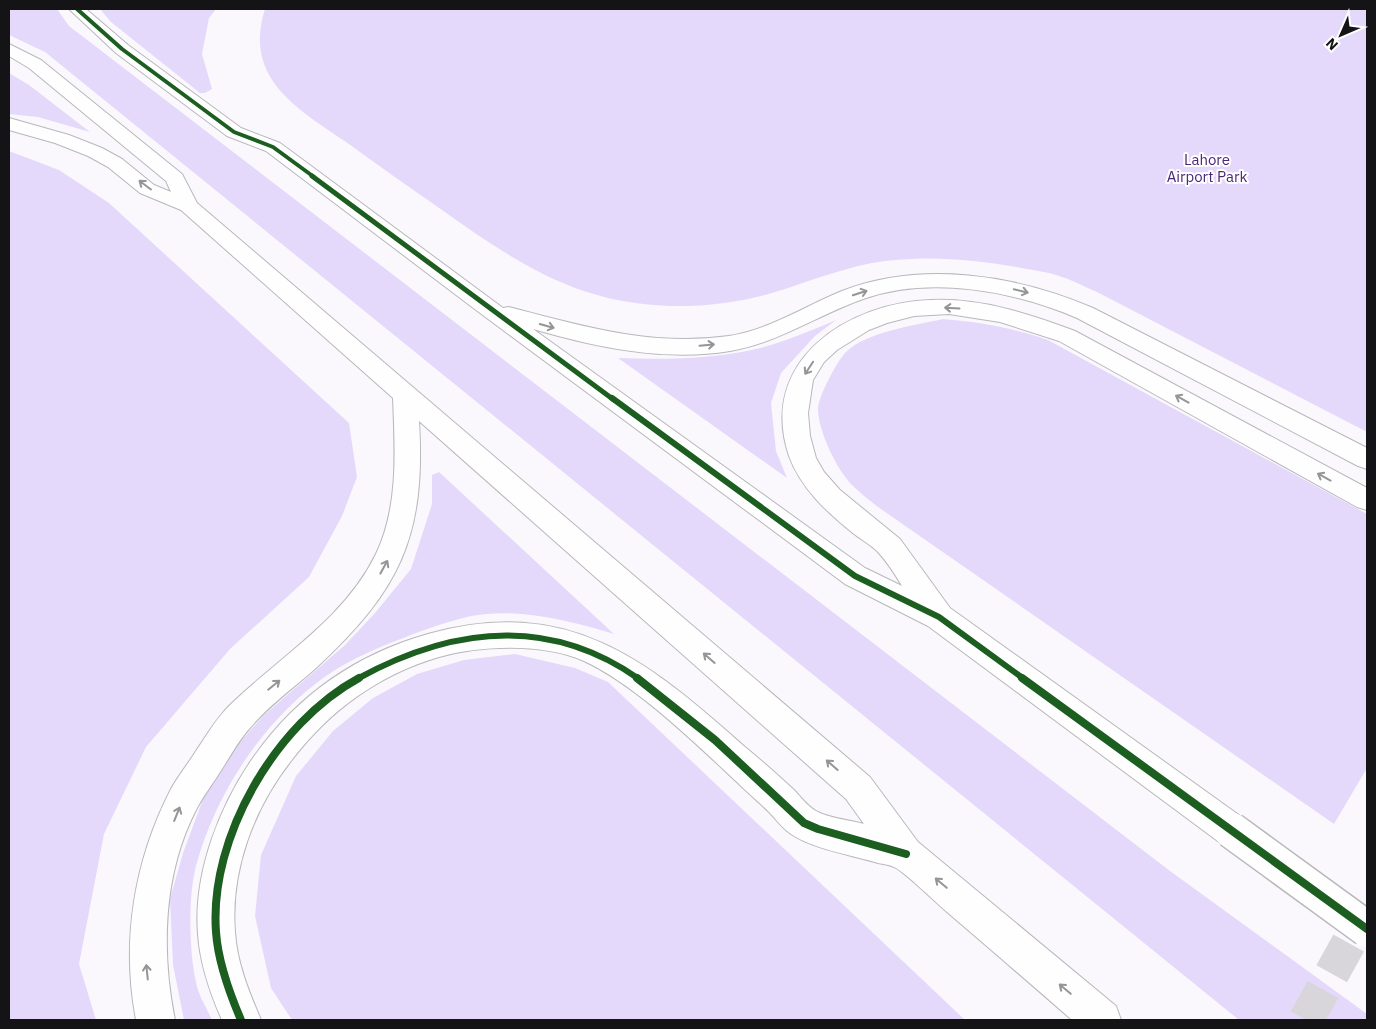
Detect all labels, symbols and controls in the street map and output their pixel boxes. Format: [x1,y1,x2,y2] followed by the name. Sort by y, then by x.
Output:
[1316,10,1366,60] north arrow
[1322,34,1342,54] text: N
[1167,150,1247,186] park label: Lahore Airport Park
[138,180,152,190] one-way arrow
[1012,287,1028,296] one-way arrow
[852,288,867,297] one-way arrow
[944,304,960,313] one-way arrow
[539,322,555,331] one-way arrow
[699,340,715,350] one-way arrow
[803,361,814,375] one-way arrow
[1175,394,1190,403] one-way arrow
[1318,471,1332,481] one-way arrow
[380,560,389,575] one-way arrow
[703,653,716,664] one-way arrow
[267,680,280,691] one-way arrow
[825,759,838,770] one-way arrow
[173,807,183,822] one-way arrow
[935,878,948,889] one-way arrow
[142,965,152,981] one-way arrow
[1058,983,1071,994] one-way arrow

